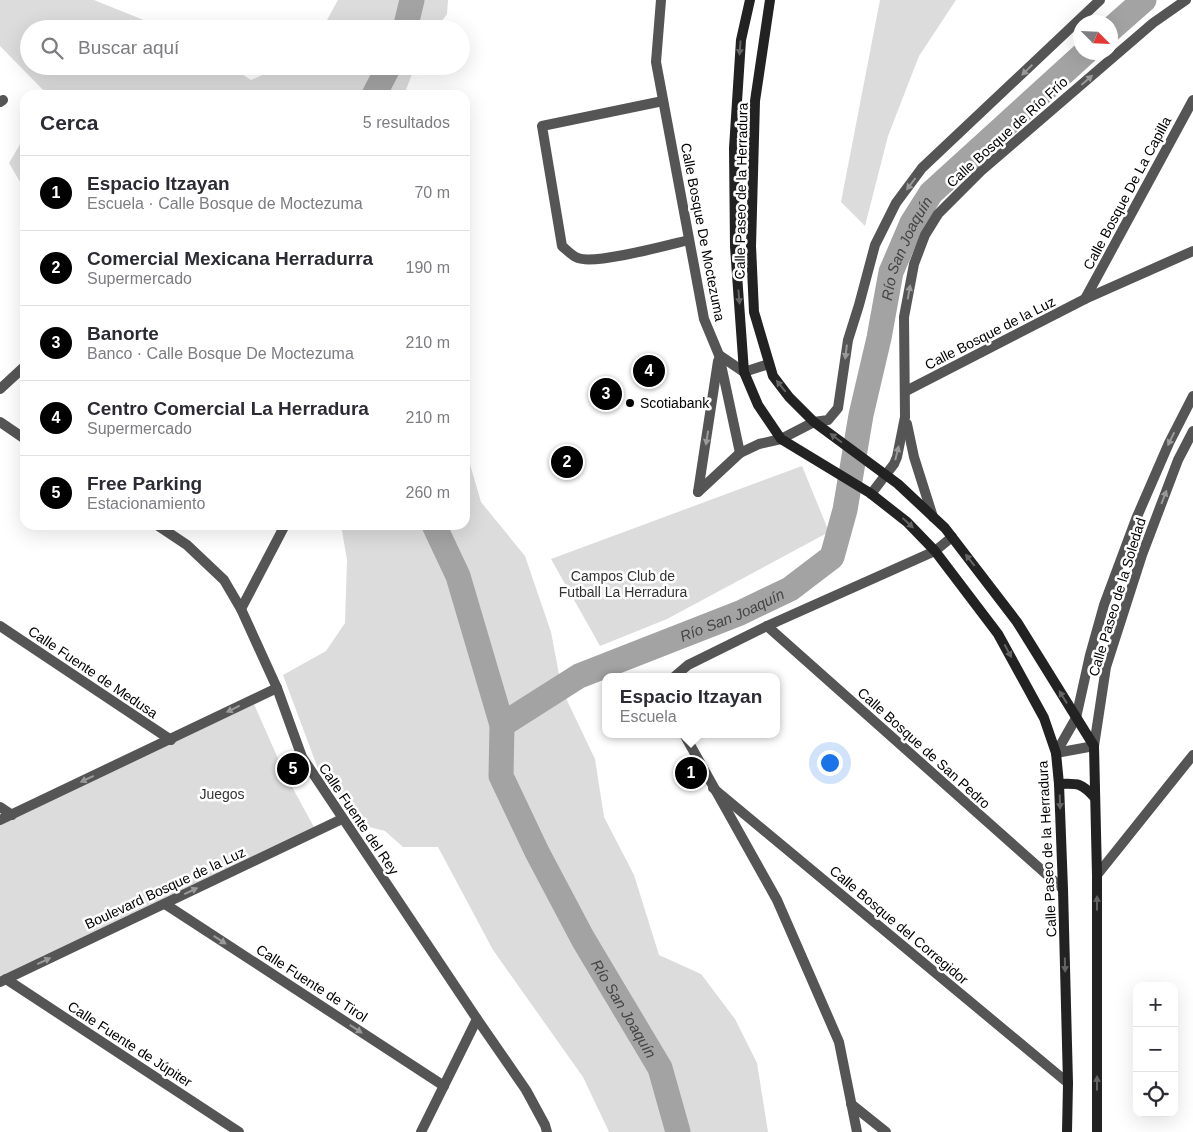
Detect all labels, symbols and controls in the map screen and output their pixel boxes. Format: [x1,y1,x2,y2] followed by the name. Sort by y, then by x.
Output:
[1073,15,1118,60] north arrow
[20,20,470,75] search box
[38,34,66,62] icon: search
[78,37,179,58] text: Buscar aquí
[736,40,744,56] one-way arrow
[1021,64,1033,76] one-way arrow
[943,73,1071,191] street label: Calle Bosque de Río Frío
[1080,74,1093,85] one-way arrow
[731,102,751,279] street label: Calle Paseo de la Herradura
[40,111,98,134] text: Cerca
[1080,113,1174,272] street label: Calle Bosque De La Capilla
[363,114,450,131] text: 5 resultados
[678,141,728,323] street label: Calle Bosque De Moctezuma
[87,173,230,194] text: Espacio Itzayan
[906,177,916,190] one-way arrow
[52,184,60,201] text: 1
[414,184,450,201] text: 70 m
[878,193,935,302] water label: Río San Joaquín
[87,195,363,212] text: Escuela · Calle Bosque de Moctezuma
[87,248,373,269] text: Comercial Mexicana Herradurra
[52,259,60,276] text: 2
[406,259,450,276] text: 190 m
[87,270,192,287] text: Supermercado
[905,284,913,300] one-way arrow
[735,290,743,306] one-way arrow
[922,293,1058,373] street label: Calle Bosque de la Luz
[87,323,159,344] text: Banorte
[52,334,60,351] text: 3
[406,334,450,351] text: 210 m
[842,344,850,360] one-way arrow
[87,345,354,362] text: Banco · Calle Bosque De Moctezuma
[633,352,665,390] pin: 4
[590,375,622,413] pin: 3
[775,380,786,393] one-way arrow
[640,395,710,411] place label: Scotiabank
[624,397,636,409] marker: Scotiabank
[87,398,369,419] text: Centro Comercial La Herradura
[52,409,60,426] text: 4
[406,409,450,426] text: 210 m
[87,420,192,437] text: Supermercado
[702,431,710,447] one-way arrow
[1167,432,1175,446] one-way arrow
[829,433,843,443] one-way arrow
[551,443,583,481] pin: 2
[893,446,901,461] one-way arrow
[87,473,202,494] text: Free Parking
[52,484,60,501] text: 5
[406,484,450,501] text: 260 m
[1160,490,1168,504] one-way arrow
[87,495,205,512] text: Estacionamiento
[1085,516,1149,678] street label: Calle Paseo de la Soledad
[902,517,914,529] one-way arrow
[964,554,975,567] one-way arrow
[559,568,687,600] park label: Campos Club de Futball La Herradura
[677,585,787,644] water label: Río San Joaquín
[25,623,161,721] street label: Calle Fuente de Medusa
[1003,644,1012,658] one-way arrow
[602,673,780,738] popup
[854,684,994,812] street label: Calle Bosque de San Pedro
[620,686,762,707] text: Espacio Itzayan
[1059,691,1068,704] one-way arrow
[226,706,240,714] one-way arrow
[620,708,677,725] text: Escuela
[277,750,309,788] pin: 5
[817,750,843,776] your location
[675,754,707,792] pin: 1
[316,760,402,878] street label: Calle Fuente del Rey
[1034,760,1060,938] street label: Calle Paseo de la Herradura
[80,776,94,784] one-way arrow
[199,786,245,802] park label: Juegos
[1056,794,1064,810] one-way arrow
[82,844,248,932] street label: Boulevard Bosque de la Luz
[826,862,972,988] street label: Calle Bosque del Corregidor
[184,887,198,895] one-way arrow
[1093,895,1101,911] one-way arrow
[214,935,227,945] one-way arrow
[253,941,371,1025] street label: Calle Fuente de Tirol
[588,956,660,1061] water label: Río San Joaquín
[37,957,51,965] one-way arrow
[1061,957,1069,973] one-way arrow
[1133,982,1178,1117] map controls
[1133,982,1178,1027] button: +
[65,998,195,1090] street label: Calle Fuente de Júpiter
[350,1024,363,1033] one-way arrow
[1133,1027,1178,1072] button: −
[1133,1072,1178,1117] button: locate
[1093,1075,1101,1091] one-way arrow

